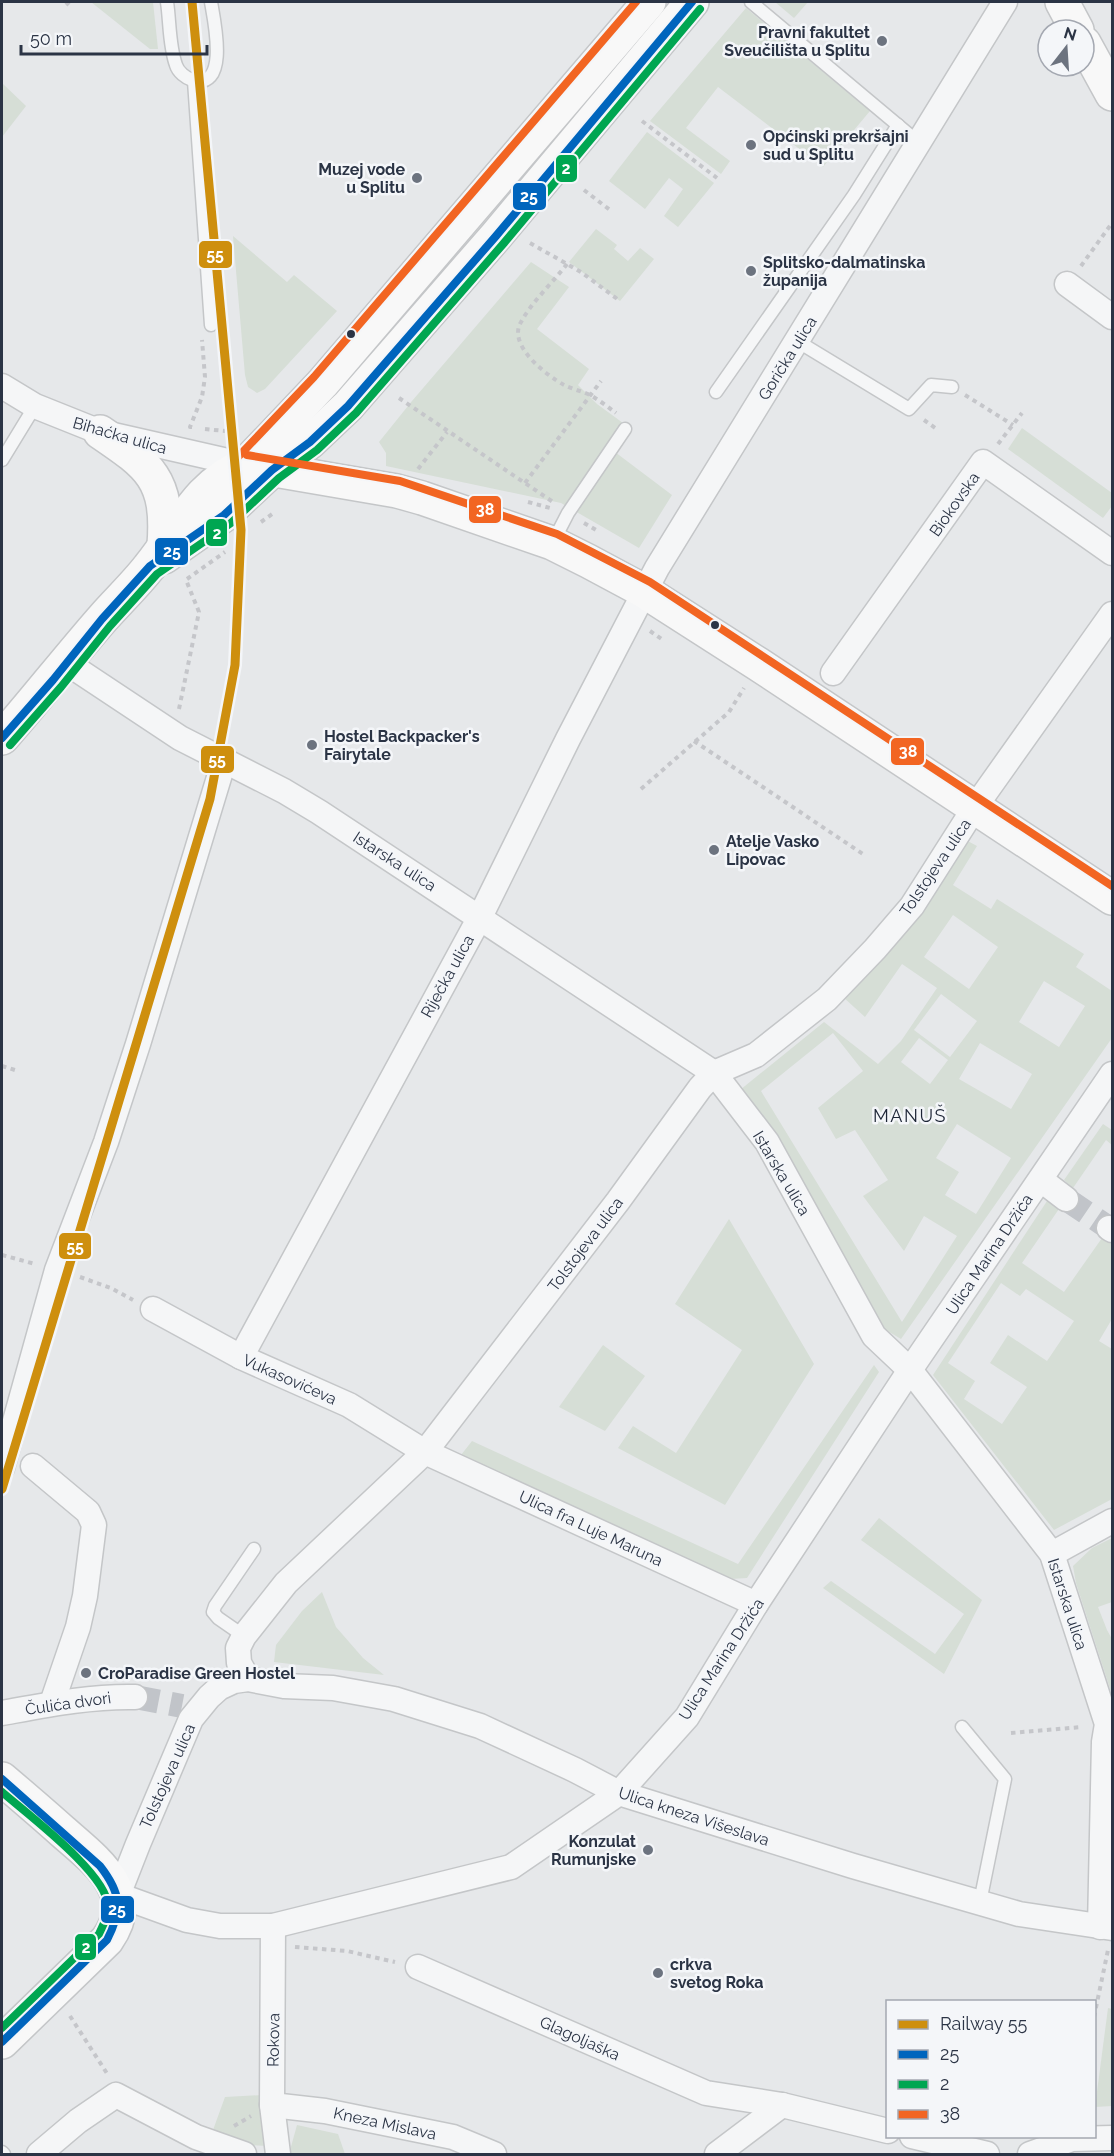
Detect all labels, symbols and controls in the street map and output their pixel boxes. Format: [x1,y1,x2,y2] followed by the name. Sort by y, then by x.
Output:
[21,18,207,56] scale bar
[1036,18,1096,78] north arrow
[724,23,870,60] place label: Pravni fakultet Sveučilišta u Splitu
[1062,23,1079,45] text: N
[30,28,72,49] text: 50 m
[875,34,889,48] marker: Pravni fakultet Sveučilišta u Splitu
[763,127,909,164] place label: Općinski prekršajni sud u Splitu
[744,138,758,152] marker: Općinski prekršajni sud u Splitu
[555,154,578,183] line badge: 2
[561,159,571,178] text: 2
[318,160,405,197] place label: Muzej vode u Splitu
[410,171,424,185] marker: Muzej vode u Splitu
[512,182,547,211] line badge: 25
[520,187,538,206] text: 25
[198,240,233,269] line badge: 55
[206,245,224,264] text: 55
[763,253,925,290] place label: Splitsko-dalmatinska županija
[744,264,758,278] marker: Splitsko-dalmatinska županija
[754,313,821,404] street label: Gorička ulica
[345,328,357,340] unlabelled marker
[71,413,169,458] street label: Bihaćka ulica
[925,468,983,540] street label: Biokovska
[468,495,502,524] line badge: 38
[476,500,494,519] text: 38
[205,518,228,547] line badge: 2
[212,524,222,543] text: 2
[154,537,189,566] line badge: 25
[163,542,181,561] text: 25
[709,619,721,631] unlabelled marker
[324,727,480,764] place label: Hostel Backpacker's Fairytale
[890,737,925,766] line badge: 38
[305,738,319,752] marker: Hostel Backpacker's Fairytale
[899,742,917,761] text: 38
[200,745,235,774] line badge: 55
[208,750,226,769] text: 55
[896,815,975,919] street label: Tolstojeva ulica
[350,828,440,895] street label: Istarska ulica
[726,832,820,869] place label: Atelje Vasko Lipovac
[707,843,721,857] marker: Atelje Vasko Lipovac
[417,932,478,1021] street label: Riječka ulica
[873,1104,947,1126] district label: MANUŠ
[749,1128,814,1219] street label: Istarska ulica
[942,1190,1037,1318] street label: Ulica Marina Držića
[544,1193,627,1295] street label: Tolstojeva ulica
[58,1232,92,1260] line badge: 55
[66,1237,84,1256] text: 55
[240,1350,340,1409] street label: Vukasovićeva
[516,1487,666,1570] street label: Ulica fra Luje Maruna
[1044,1556,1091,1652] street label: Istarska ulica
[675,1595,768,1724] street label: Ulica Marina Držića
[98,1664,296,1683] place label: CroParadise Green Hostel
[79,1666,93,1680] marker: CroParadise Green Hostel
[24,1687,112,1719] street label: Čulića dvori
[136,1721,199,1832] street label: Tolstojeva ulica
[616,1783,772,1850] street label: Ulica kneza Višeslava
[551,1832,636,1869] place label: Konzulat Rumunjske
[641,1843,655,1857] marker: Konzulat Rumunjske
[100,1895,135,1924] line badge: 25
[108,1900,126,1919] text: 25
[74,1933,97,1961] line badge: 2
[81,1938,91,1957] text: 2
[670,1955,764,1992] place label: crkva svetog Roka
[651,1966,665,1980] marker: crkva svetog Roka
[886,2000,1096,2138] legend
[537,2012,623,2065] street label: Glagoljaška
[264,2013,283,2067] street label: Rokova
[940,2013,1028,2034] text: Railway 55
[940,2043,959,2064] text: 25
[940,2073,949,2094] text: 2
[332,2103,438,2144] street label: Kneza Mislava
[940,2103,960,2124] text: 38

